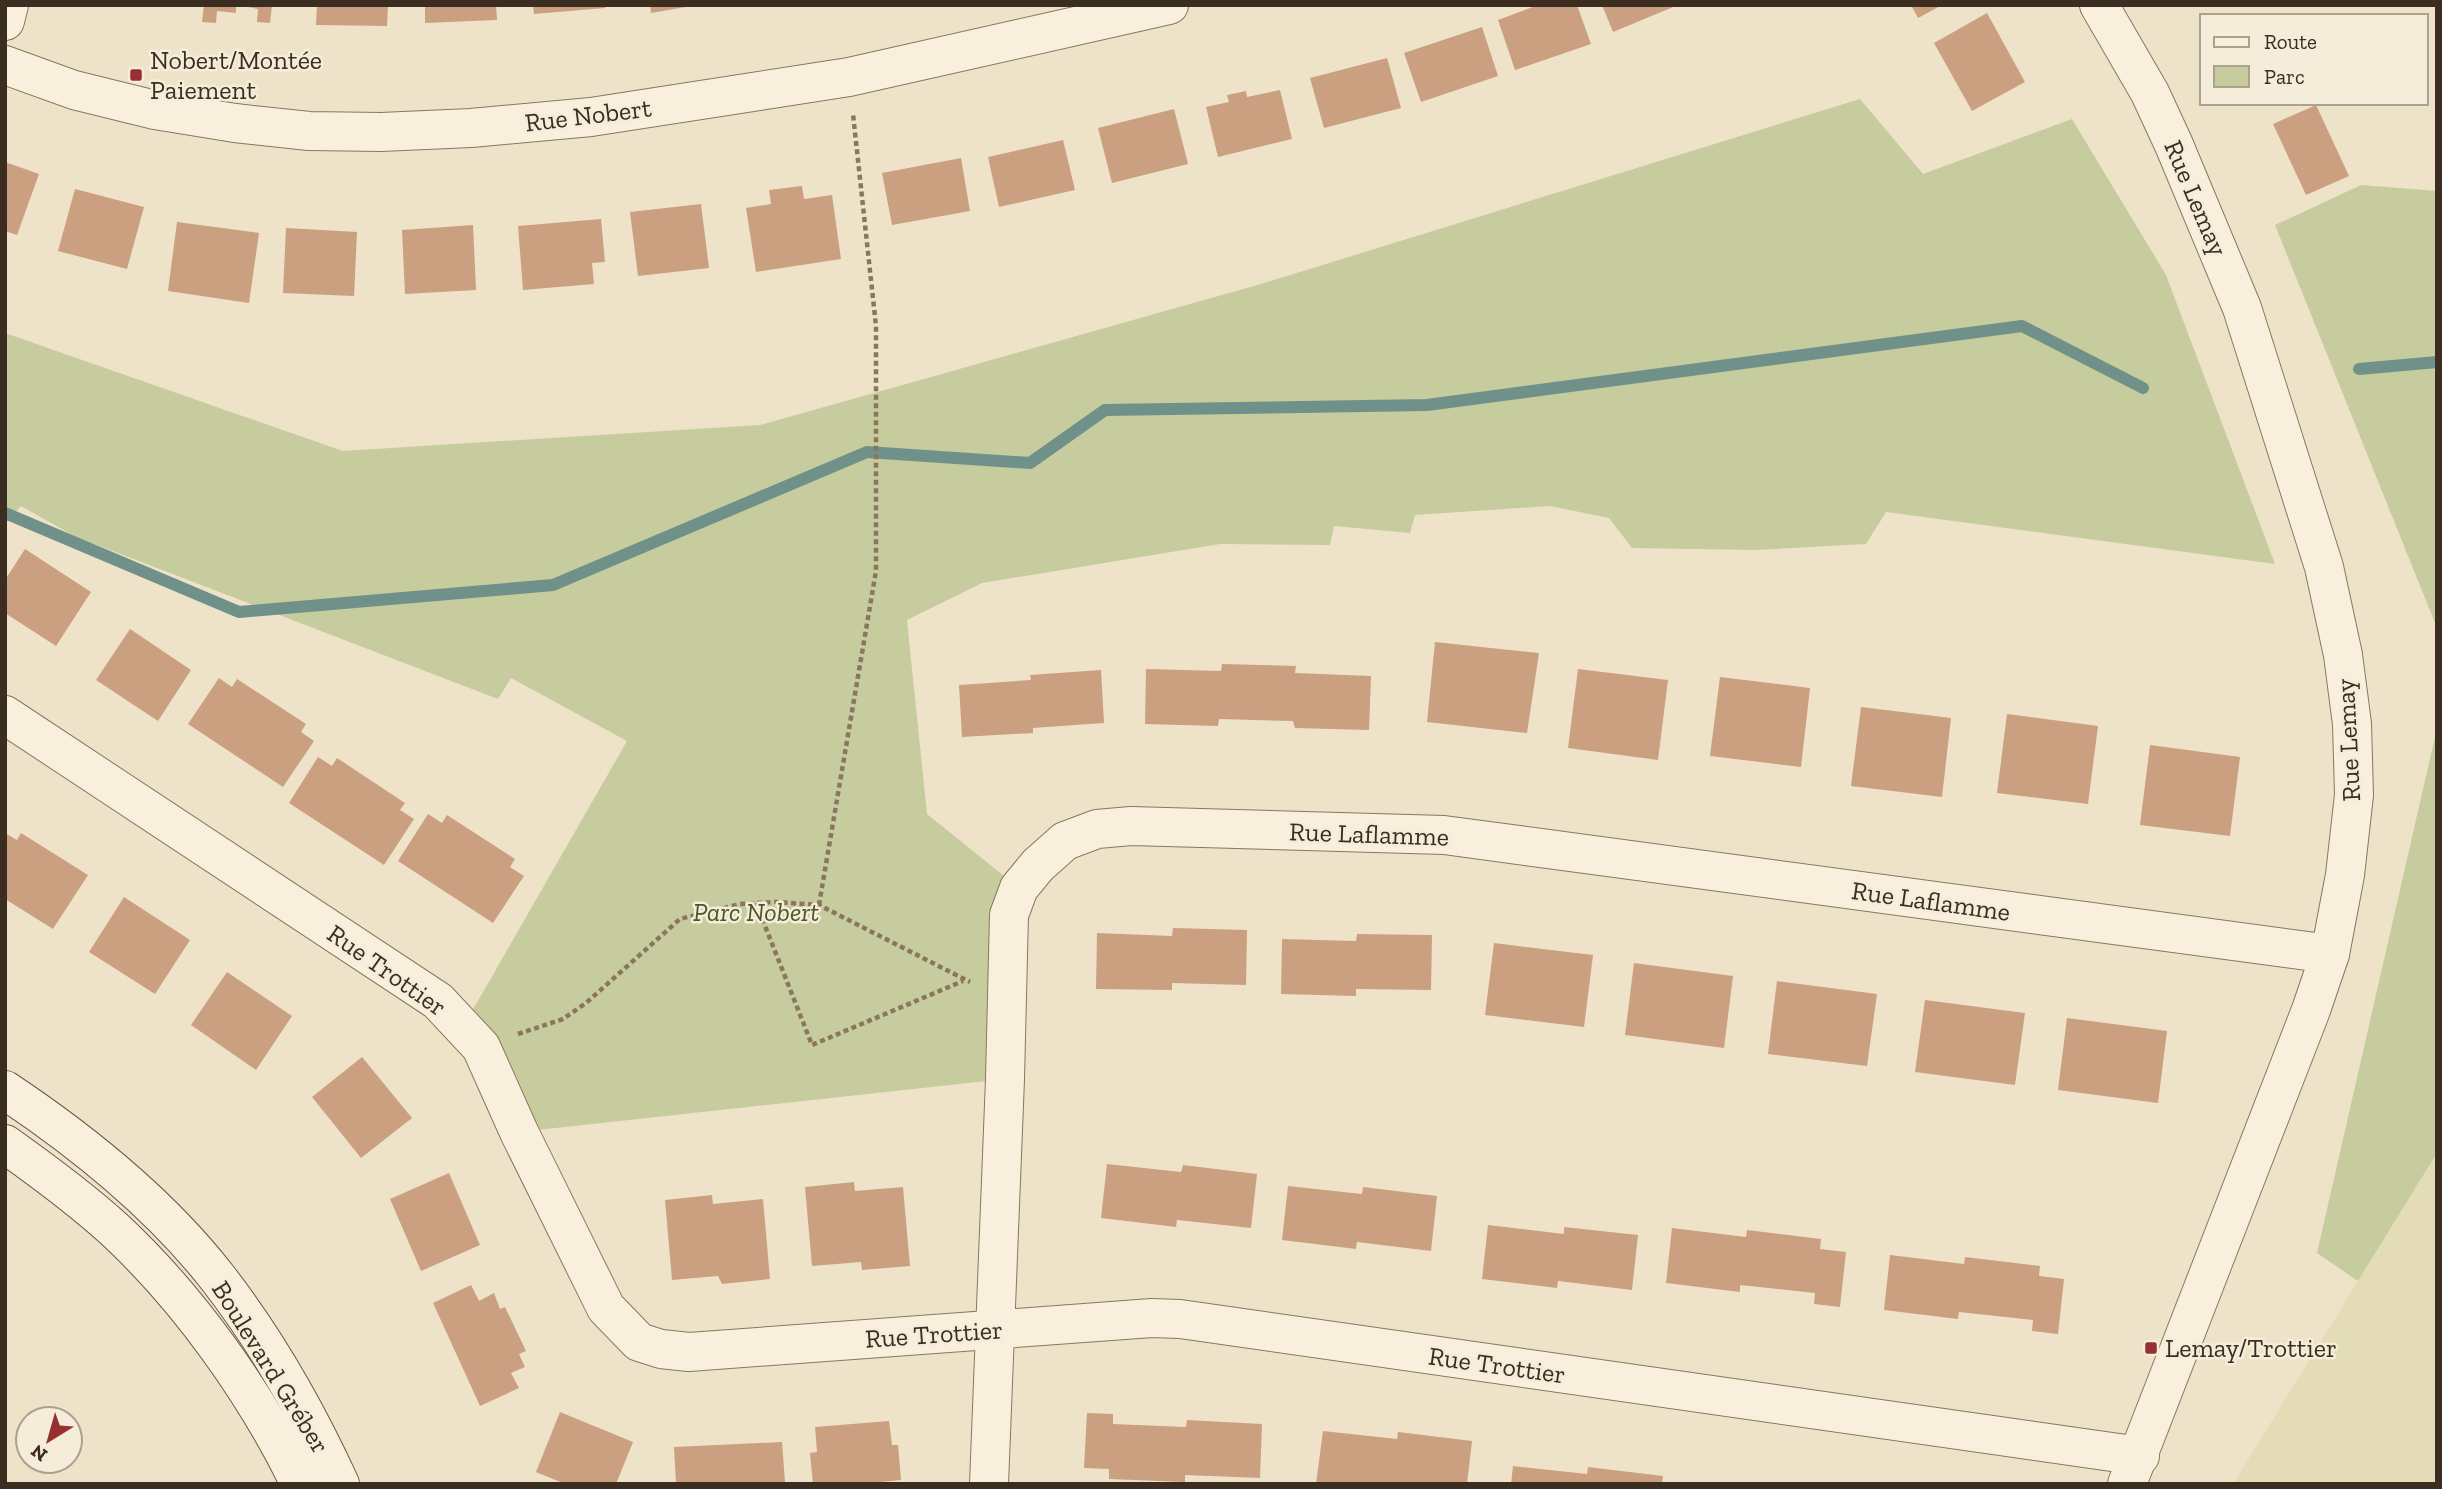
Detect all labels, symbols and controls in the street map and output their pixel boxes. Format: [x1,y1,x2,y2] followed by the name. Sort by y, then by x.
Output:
[2200,14,2428,105] legend
[2264,29,2317,54] text: Route
[150,44,322,106] place label: Nobert/Montée Paiement
[2264,64,2305,89] text: Parc
[128,67,144,83] marker: Nobert/Montée Paiement
[523,91,654,139] street label: Rue Nobert
[2157,135,2235,261] street label: Rue Lemay
[2329,677,2367,802] street label: Rue Lemay
[1289,815,1449,853] street label: Rue Laflamme
[1850,874,2012,928] street label: Rue Laflamme
[693,896,819,928] park label: Parc Nobert
[321,917,453,1023] street label: Rue Trottier
[205,1275,337,1459] street label: Boulevard Gréber
[864,1313,1004,1355] street label: Rue Trottier
[2165,1332,2337,1364] place label: Lemay/Trottier
[1426,1340,1568,1390] street label: Rue Trottier
[2143,1340,2159,1356] marker: Lemay/Trottier
[14,1405,84,1475] north arrow
[26,1440,52,1467] text: N

